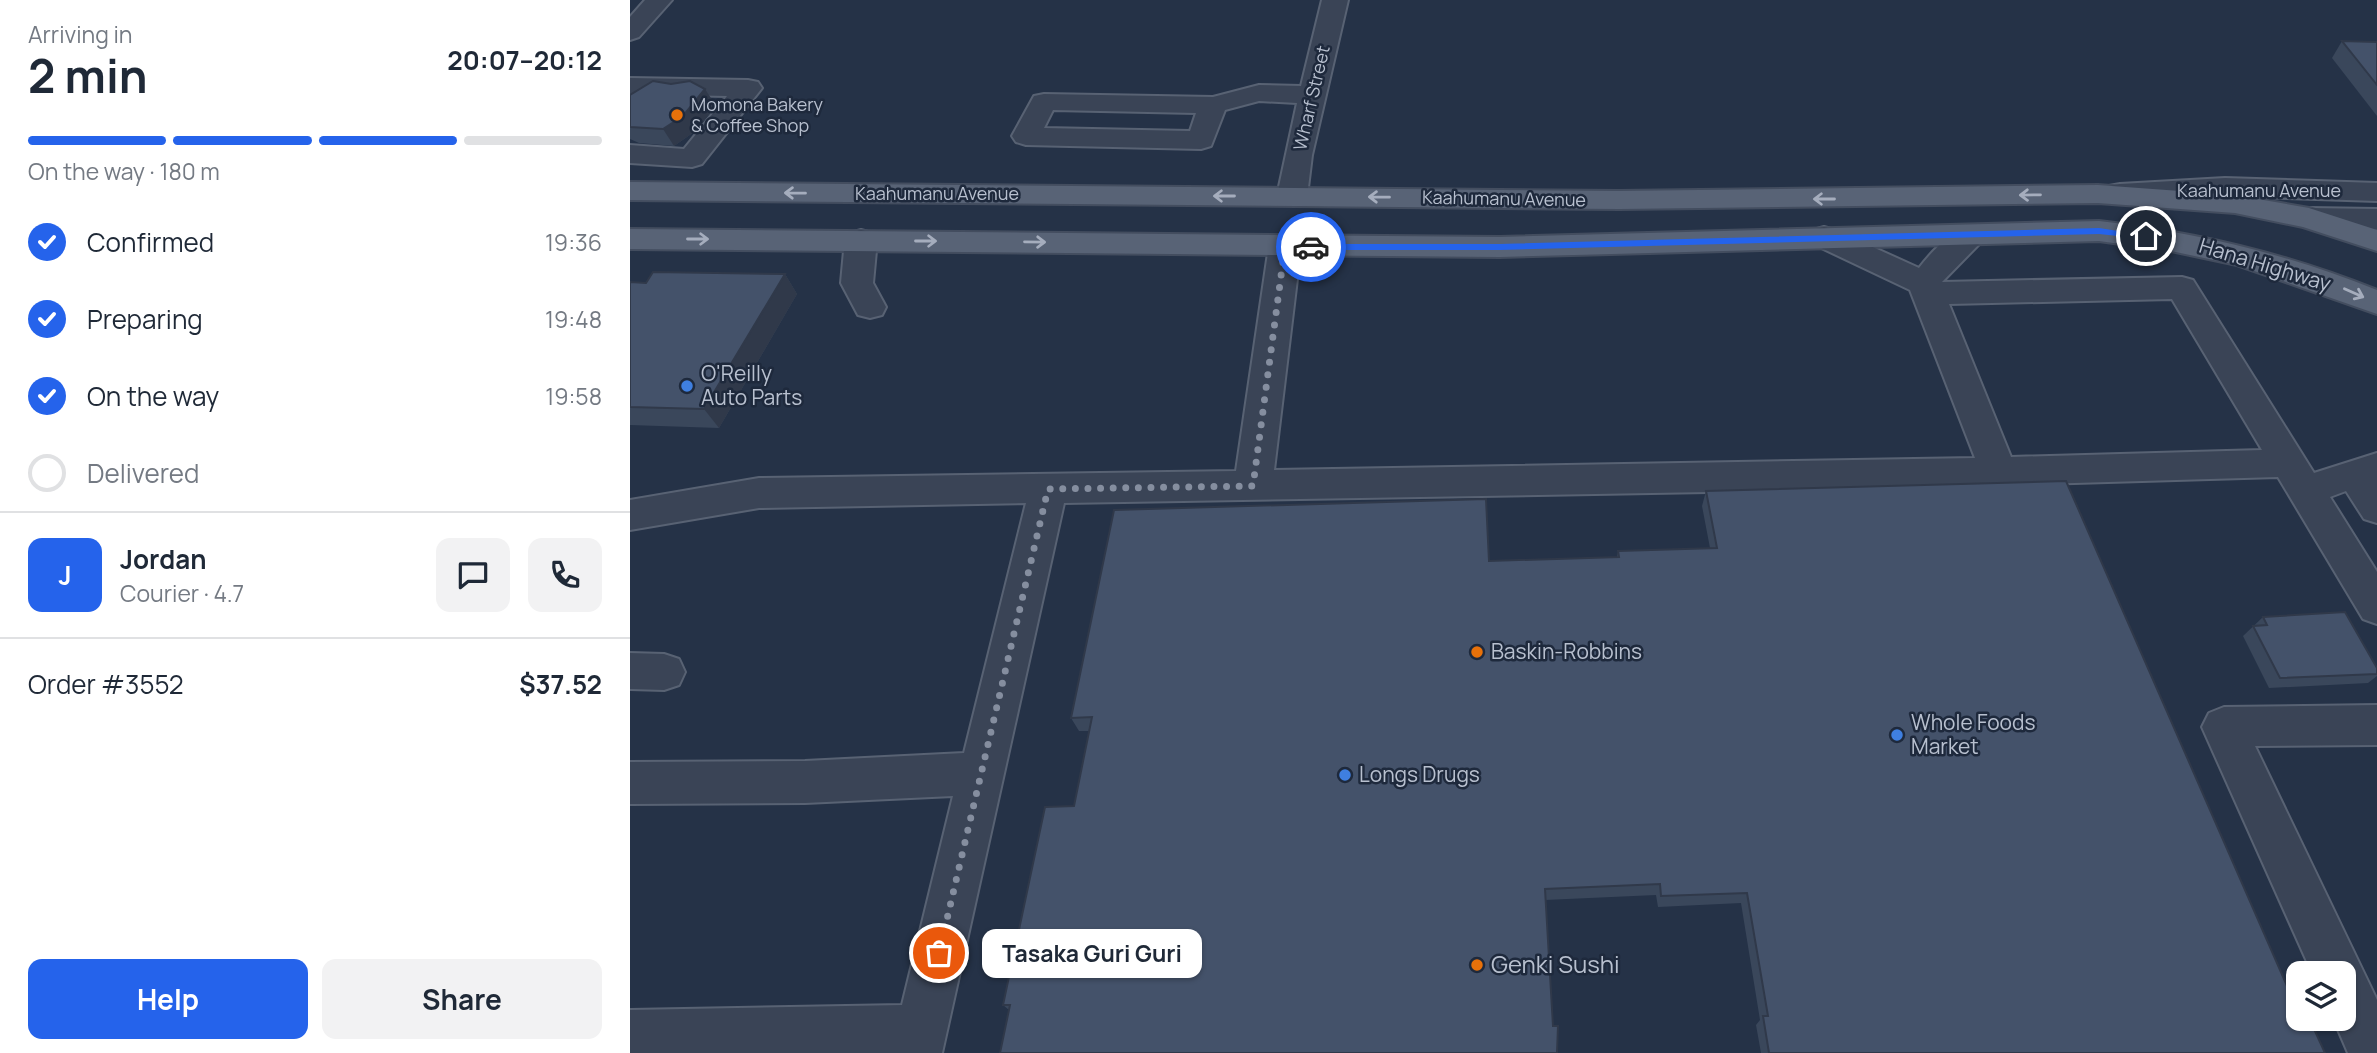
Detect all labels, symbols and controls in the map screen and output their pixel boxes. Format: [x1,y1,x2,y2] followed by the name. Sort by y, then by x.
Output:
[28,18,133,50] text: Arriving in
[447,42,602,78] text: 20:07–20:12
[1287,43,1335,153] street label: Wharf Street
[28,44,148,107] text: 2 min
[691,92,824,137] place label: Momona Bakery & Coffee Shop
[669,107,685,123] marker: Momona Bakery & Coffee Shop
[28,155,220,187] text: On the way · 180 m
[2177,178,2341,202] street label: Kaahumanu Avenue
[855,181,1019,205] street label: Kaahumanu Avenue
[1422,185,1586,211] street label: Kaahumanu Avenue
[784,186,807,199] one-way arrow
[1212,189,1235,203] one-way arrow
[2018,189,2041,202] one-way arrow
[1368,190,1391,204] one-way arrow
[1813,192,1836,206] one-way arrow
[2116,206,2176,266] pin
[1276,212,1346,282] courier
[2127,217,2165,255] icon: home
[28,223,66,261] icon: check
[87,224,214,260] text: Confirmed
[545,226,602,258] text: 19:36
[1292,228,1330,266] icon: car
[2196,231,2334,297] street label: Hana Highway
[686,232,709,246] one-way arrow
[914,234,937,248] one-way arrow
[1023,236,1046,249] one-way arrow
[2343,288,2365,301] one-way arrow
[28,300,66,338] icon: check
[87,301,203,337] text: Preparing
[545,303,602,335] text: 19:48
[701,359,802,411] place label: O'Reilly Auto Parts
[28,377,66,415] icon: check
[87,378,219,414] text: On the way
[679,378,695,394] marker: O'Reilly Auto Parts
[545,380,602,412] text: 19:58
[87,455,199,491] text: Delivered
[436,538,510,612] button: chat
[528,538,602,612] button: phone
[120,541,206,577] text: Jordan
[58,557,72,593] text: J
[120,577,244,609] text: Courier · 4.7
[1491,637,1642,665] place label: Baskin-Robbins
[1469,644,1485,660] marker: Baskin-Robbins
[28,666,184,702] text: Order #3552
[519,666,602,702] text: $37.52
[1911,708,2036,760] place label: Whole Foods Market
[1889,727,1905,743] marker: Whole Foods Market
[1359,760,1480,788] place label: Longs Drugs
[1337,767,1353,783] marker: Longs Drugs
[909,923,969,983] pin
[981,928,1202,978] callout: Tasaka Guri Guri
[920,934,958,972] icon: bag
[1002,937,1182,969] text: Tasaka Guri Guri
[1491,947,1620,980] place label: Genki Sushi
[1469,957,1485,973] marker: Genki Sushi
[28,959,308,1039] button: Help
[322,959,602,1039] button: Share
[2286,961,2356,1031] map controls
[2286,961,2356,1031] button: layers

